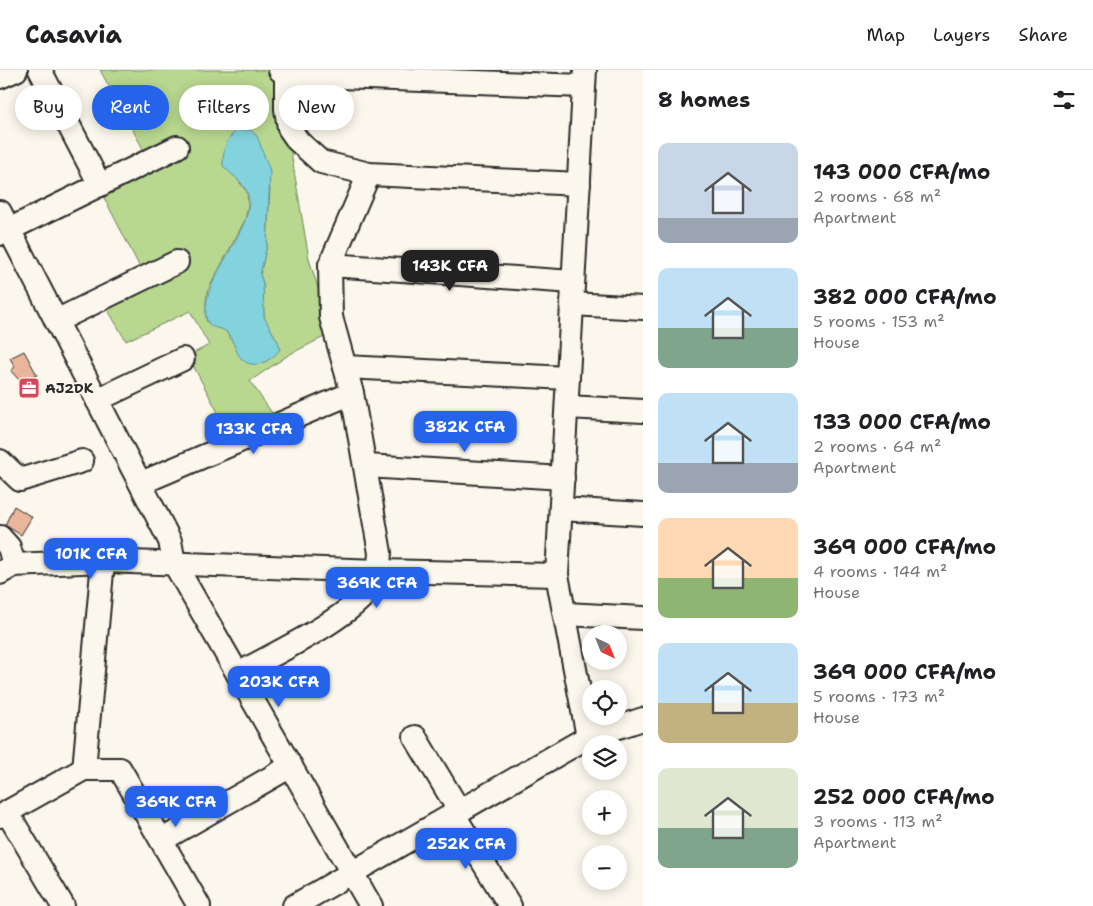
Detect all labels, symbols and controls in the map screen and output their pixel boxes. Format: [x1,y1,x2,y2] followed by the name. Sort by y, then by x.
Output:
[25,19,122,51] text: Casavia
[867,23,905,47] text: Map
[933,23,990,47] text: Layers
[1018,23,1068,47] text: Share
[15,85,82,130] chip: Buy
[92,85,169,130] chip: Rent
[179,85,269,130] chip: Filters
[279,85,354,130] chip: New
[658,86,750,114] text: 8 homes
[1050,86,1078,114] icon: filters
[813,158,990,186] text: 143 000 CFA/mo
[698,163,758,223] icon: home
[813,186,941,207] text: 2 rooms · 68 m²
[813,207,896,228] text: Apartment
[398,250,502,292] pin: 143K CFA
[412,255,488,276] text: 143K CFA
[813,283,997,311] text: 382 000 CFA/mo
[698,288,758,348] icon: home
[813,311,945,332] text: 5 rooms · 153 m²
[813,332,860,353] text: House
[17,376,41,400] office icon: AJ2DK
[45,379,94,397] place label: AJ2DK
[813,408,991,436] text: 133 000 CFA/mo
[413,410,517,453] pin: 382K CFA
[202,412,306,455] pin: 133K CFA
[698,413,758,473] icon: home
[425,416,505,437] text: 382K CFA
[216,418,292,439] text: 133K CFA
[813,436,941,457] text: 2 rooms · 64 m²
[813,457,896,478] text: Apartment
[813,533,996,561] text: 369 000 CFA/mo
[39,538,143,580] pin: 101K CFA
[698,538,758,598] icon: home
[55,543,127,564] text: 101K CFA
[813,561,947,582] text: 4 rooms · 144 m²
[325,566,429,609] pin: 369K CFA
[337,572,417,593] text: 369K CFA
[813,582,860,603] text: House
[582,625,628,670] north arrow
[582,625,627,890] map controls
[813,658,996,686] text: 369 000 CFA/mo
[698,663,758,723] icon: home
[227,666,331,708] pin: 203K CFA
[239,671,319,692] text: 203K CFA
[582,680,627,725] button: locate
[813,686,945,707] text: 5 rooms · 173 m²
[813,707,860,728] text: House
[582,735,627,780] button: layers
[813,783,995,811] text: 252 000 CFA/mo
[124,786,228,828] pin: 369K CFA
[698,788,758,848] icon: home
[582,790,627,835] button: +
[136,791,216,812] text: 369K CFA
[813,811,943,832] text: 3 rooms · 113 m²
[414,828,518,870] pin: 252K CFA
[813,832,896,853] text: Apartment
[426,833,506,854] text: 252K CFA
[582,845,627,890] button: −

